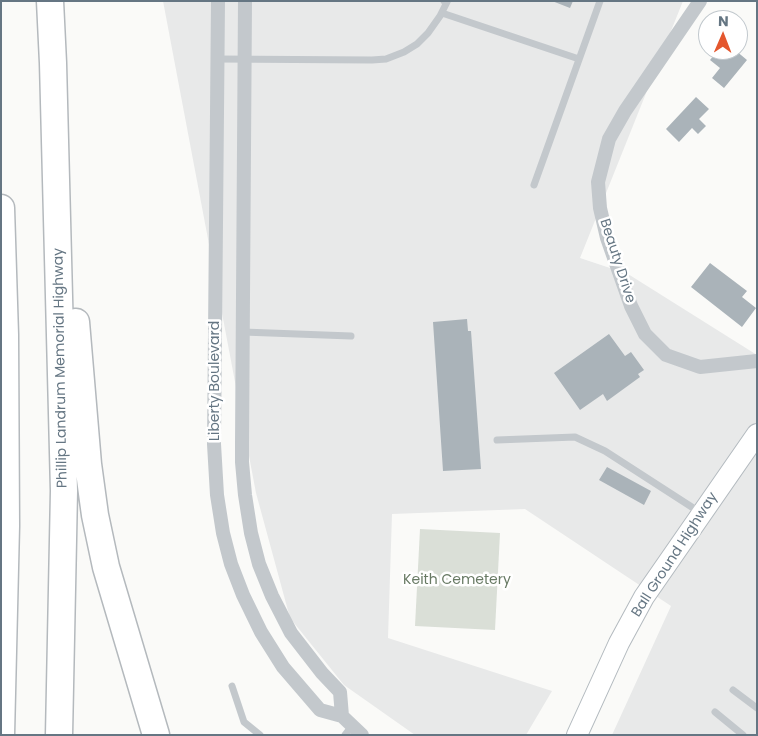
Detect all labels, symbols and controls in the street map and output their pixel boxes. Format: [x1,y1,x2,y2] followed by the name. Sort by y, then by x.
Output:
[698,10,748,60] north arrow
[718,11,729,31] text: N
[595,217,639,305] street label: Beauty Drive
[51,248,71,488] street label: Phillip Landrum Memorial Highway
[207,321,223,441] street label: Liberty Boulevard
[628,490,722,620] street label: Ball Ground Highway
[403,572,511,588] park label: Keith Cemetery

